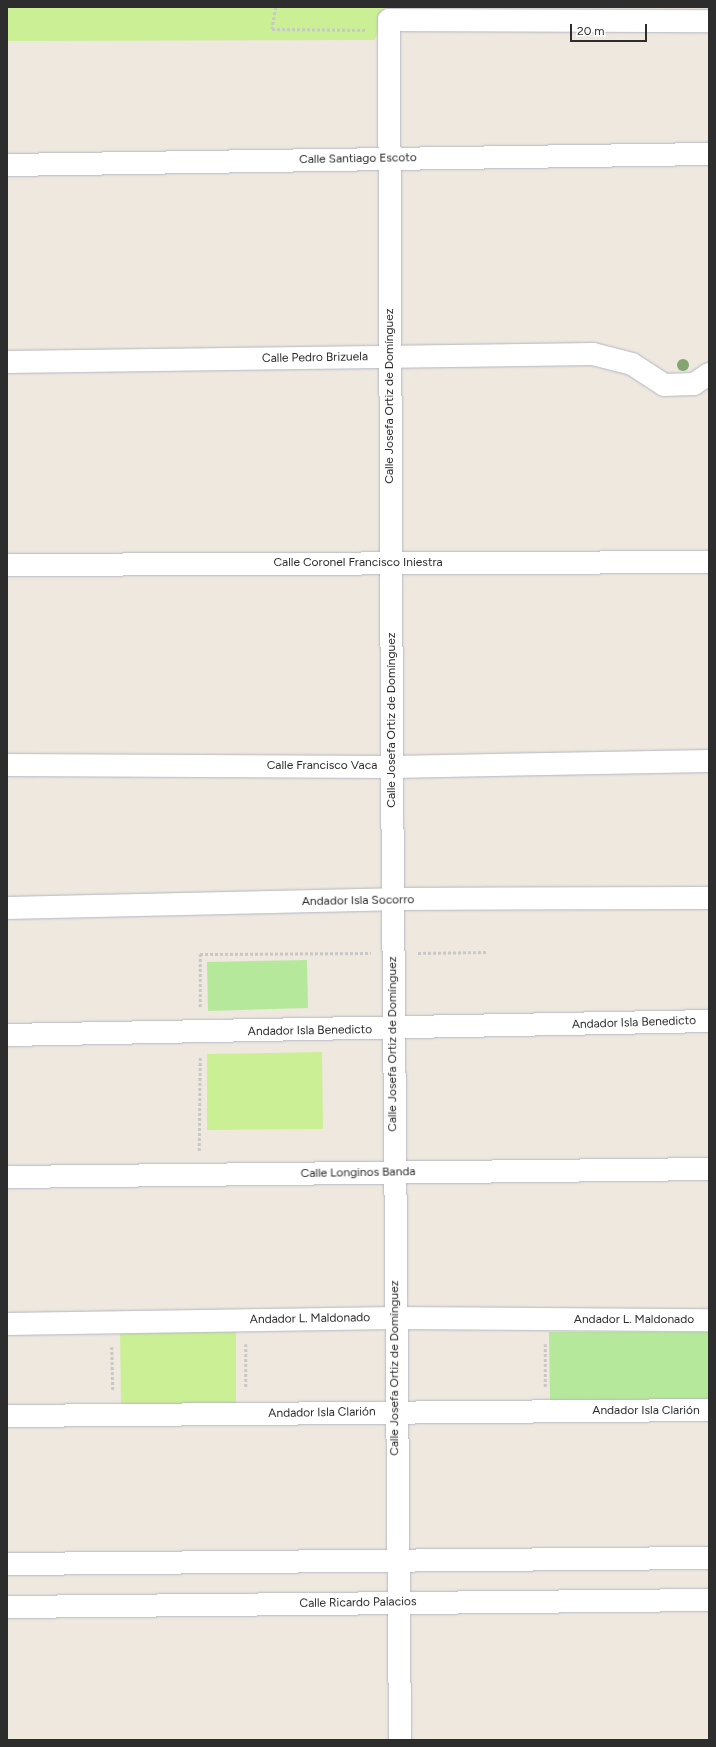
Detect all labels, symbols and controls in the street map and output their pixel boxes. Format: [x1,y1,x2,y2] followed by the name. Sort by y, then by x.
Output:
[572,16,649,42] scale bar
[577,24,605,38] text: 20 m
[299,151,417,167] street label: Calle Santiago Escoto
[383,308,397,484] street label: Calle Josefa Ortiz de Domínguez
[262,350,368,366] street label: Calle Pedro Brizuela
[273,556,443,570] street label: Calle Coronel Francisco Iniestra
[385,632,399,808] street label: Calle Josefa Ortiz de Domínguez
[267,759,377,773] street label: Calle Francisco Vaca
[302,893,414,909] street label: Andador Isla Socorro
[386,956,400,1132] street label: Calle Josefa Ortiz de Domínguez
[572,1014,696,1032] street label: Andador Isla Benedicto
[248,1023,372,1039] street label: Andador Isla Benedicto
[300,1165,416,1181] street label: Calle Longinos Banda
[388,1280,402,1456] street label: Calle Josefa Ortiz de Domínguez
[250,1311,370,1327] street label: Andador L. Maldonado
[574,1313,694,1327] street label: Andador L. Maldonado
[592,1404,700,1418] street label: Andador Isla Clarión
[268,1405,376,1421] street label: Andador Isla Clarión
[299,1595,417,1611] street label: Calle Ricardo Palacios

